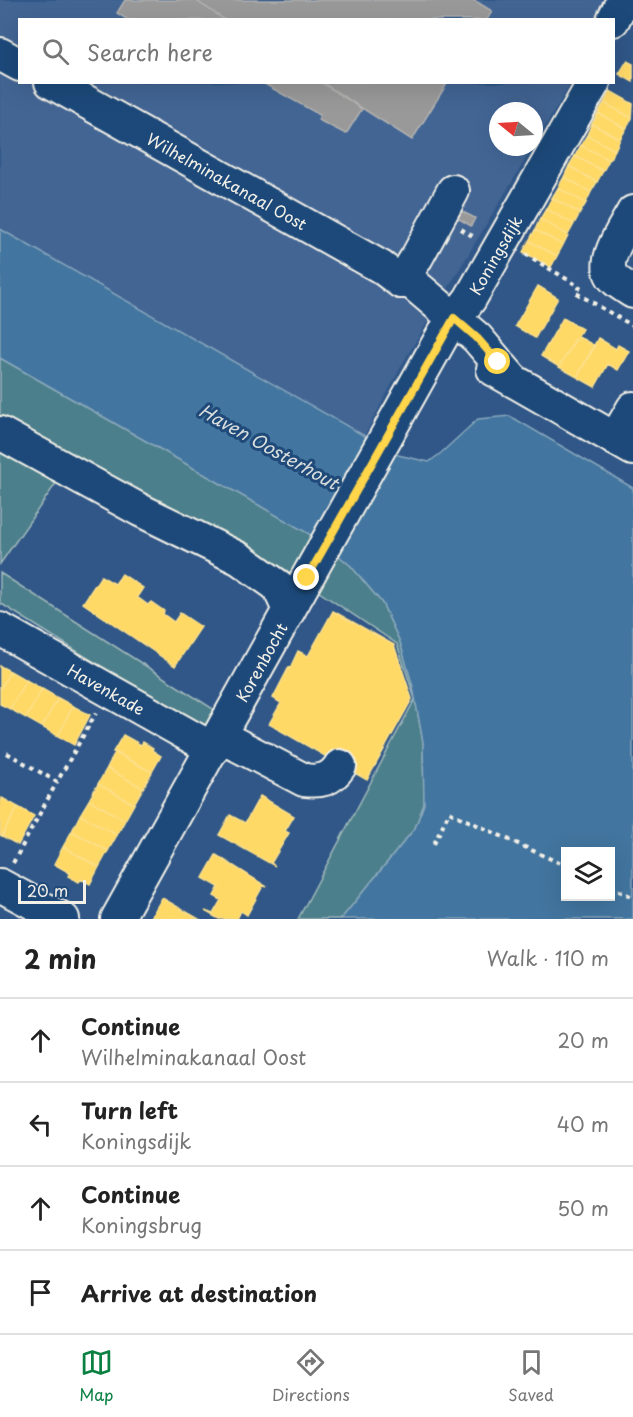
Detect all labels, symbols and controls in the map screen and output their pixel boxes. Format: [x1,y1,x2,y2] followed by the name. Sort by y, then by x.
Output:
[18,18,615,84] search box
[39,35,72,68] icon: search
[87,35,213,68] text: Search here
[489,102,543,156] north arrow
[143,126,312,235] street label: Wilhelminakanaal Oost
[463,210,528,299] street label: Koningsdijk
[484,348,510,374] route start
[194,396,346,497] water label: Haven Oosterhout
[293,564,319,590] route end
[229,618,293,706] street label: Korenbocht
[63,657,149,720] street label: Havenkade
[561,847,615,901] map controls
[561,847,615,901] button: layers
[18,877,86,904] scale bar
[27,878,68,902] text: 20 m
[24,939,97,978] text: 2 min
[487,943,609,973] text: Walk · 110 m
[81,1009,180,1042] text: Continue
[24,1024,57,1057] icon: ahead
[557,1025,609,1055] text: 20 m
[81,1042,306,1072] text: Wilhelminakanaal Oost
[81,1093,178,1126] text: Turn left
[24,1108,57,1141] icon: left
[557,1109,609,1139] text: 40 m
[81,1126,192,1156] text: Koningsdijk
[81,1177,180,1210] text: Continue
[24,1192,57,1225] icon: ahead
[557,1193,609,1223] text: 50 m
[81,1210,202,1240] text: Koningsbrug
[24,1276,57,1309] icon: arrive
[81,1276,317,1309] text: Arrive at destination
[79,1346,113,1406] tab: Map
[272,1346,350,1406] tab: Directions
[508,1346,554,1406] tab: Saved

